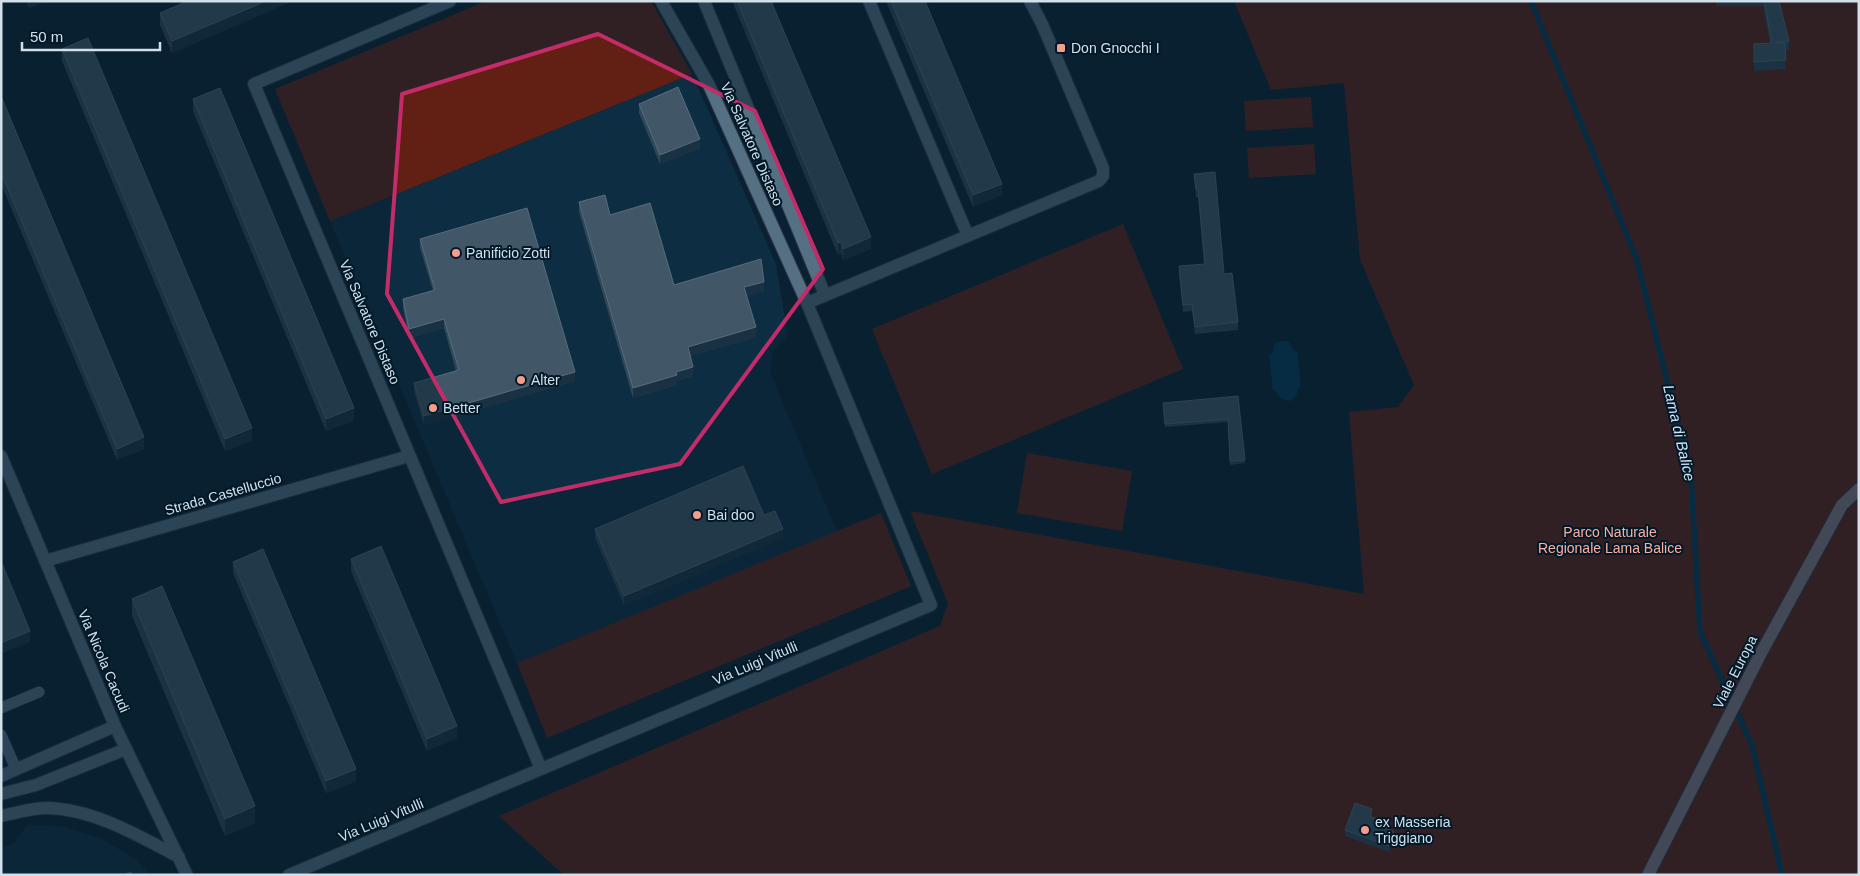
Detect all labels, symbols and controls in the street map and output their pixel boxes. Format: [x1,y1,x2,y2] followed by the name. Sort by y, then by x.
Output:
[22,20,160,52] scale bar
[30,28,63,45] text: 50 m
[1071,40,1160,56] place label: Don Gnocchi I
[1055,42,1067,54] marker: Don Gnocchi I
[718,80,787,208] street label: Via Salvatore Distaso
[466,245,550,261] place label: Panificio Zotti
[450,247,462,259] marker: Panificio Zotti
[337,257,404,387] street label: Via Salvatore Distaso
[531,372,560,388] place label: Alter
[515,374,527,386] marker: Alter
[1660,383,1699,483] water label: Lama di Balice
[443,400,481,416] place label: Better
[427,402,439,414] marker: Better
[163,470,283,518] street label: Strada Castelluccio
[707,507,755,523] place label: Bai doo
[691,509,703,521] marker: Bai doo
[1538,524,1682,556] park label: Parco Naturale Regionale Lama Balice
[75,607,133,715] street label: Via Nicola Cacudi
[1710,633,1760,711] street label: Viale Europa
[710,638,800,688] street label: Via Luigi Vitulli
[336,795,426,845] street label: Via Luigi Vitulli
[1375,814,1451,846] place label: ex Masseria Triggiano
[1359,824,1371,836] marker: ex Masseria Triggiano

